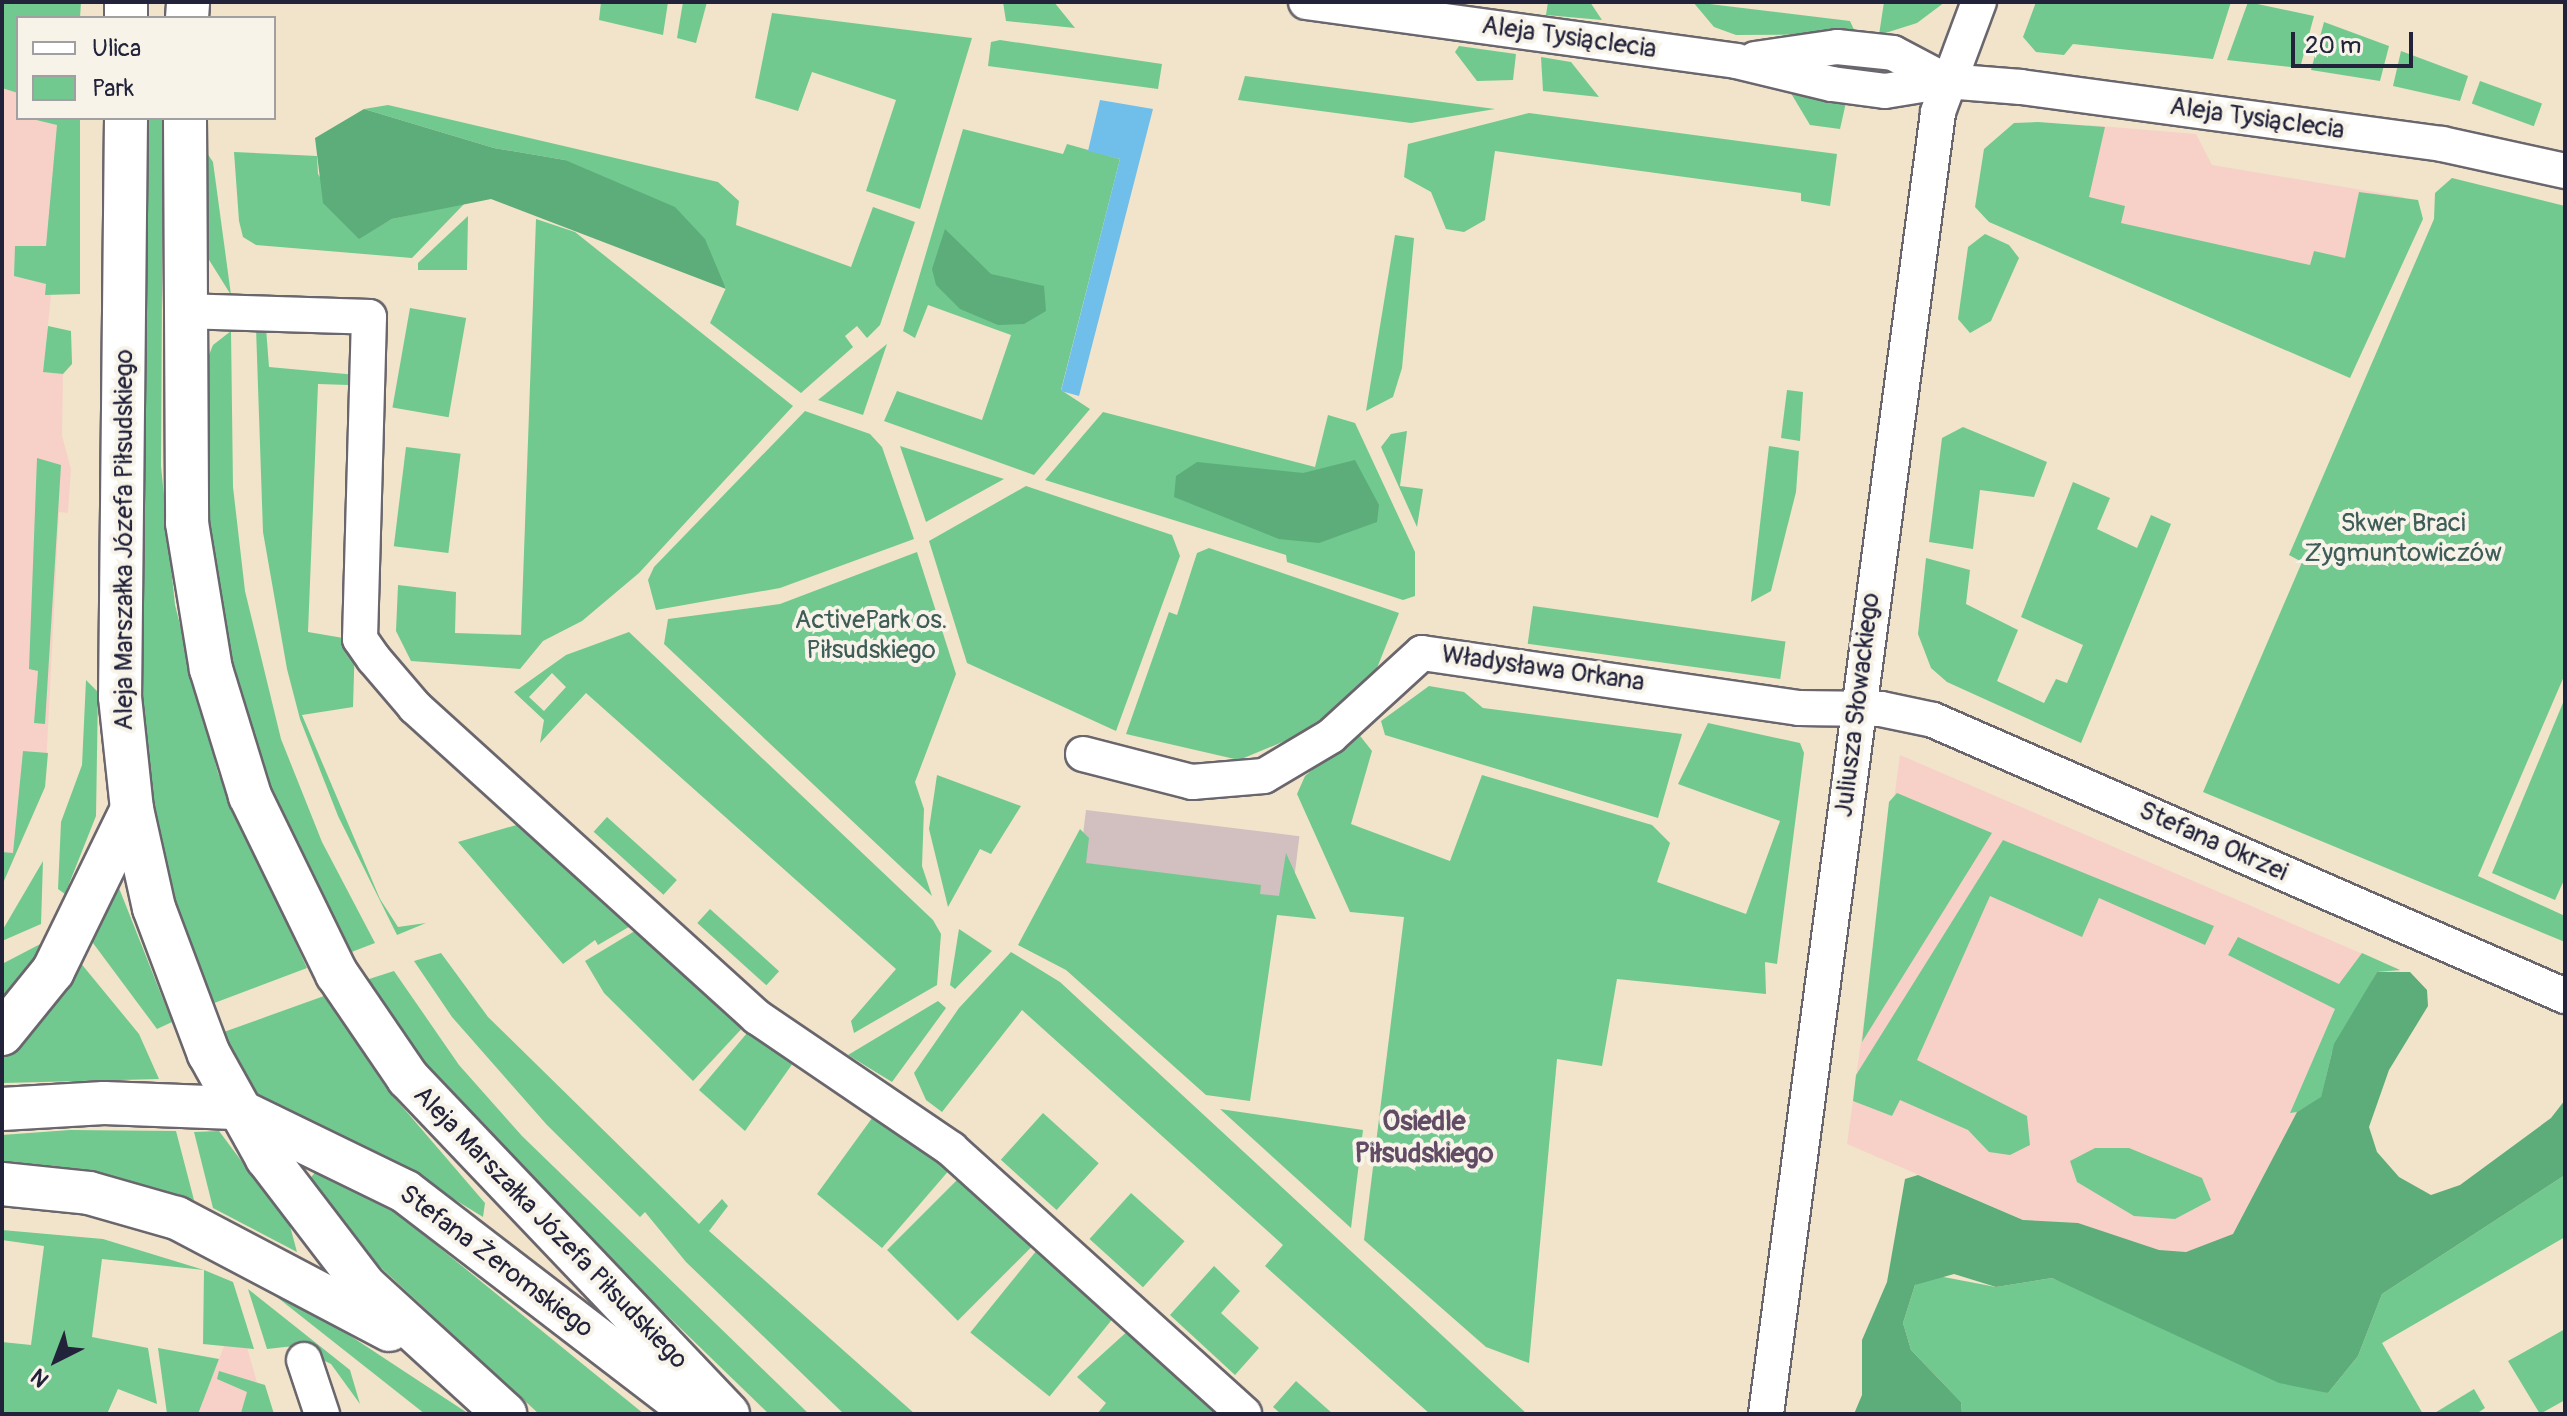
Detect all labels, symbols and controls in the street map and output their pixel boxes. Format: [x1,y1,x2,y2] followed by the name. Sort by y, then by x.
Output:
[1480,10,1658,66] street label: Aleja Tysiąclecia
[16,16,276,120] legend
[2295,16,2417,66] scale bar
[2305,31,2361,60] text: 20 m
[92,34,141,63] text: Ulica
[92,74,134,103] text: Park
[2168,91,2346,147] street label: Aleja Tysiąclecia
[109,349,141,731] street label: Aleja Marszałka Józefa Piłsudskiego
[2304,508,2502,570] park label: Skwer Braci Zygmuntowiczów
[1829,591,1887,819] street label: Juliusza Słowackiego
[795,605,947,666] park label: ActivePark os. Piłsudskiego
[1439,639,1647,699] street label: Władysława Orkana
[2134,795,2292,889] street label: Stefana Okrzei
[406,1080,694,1376] street label: Aleja Marszałka Józefa Piłsudskiego
[1354,1105,1494,1171] district label: Osiedle Piłsudskiego
[393,1179,599,1345] street label: Stefana Żeromskiego
[16,1320,96,1400] north arrow
[25,1362,55,1393] text: N

